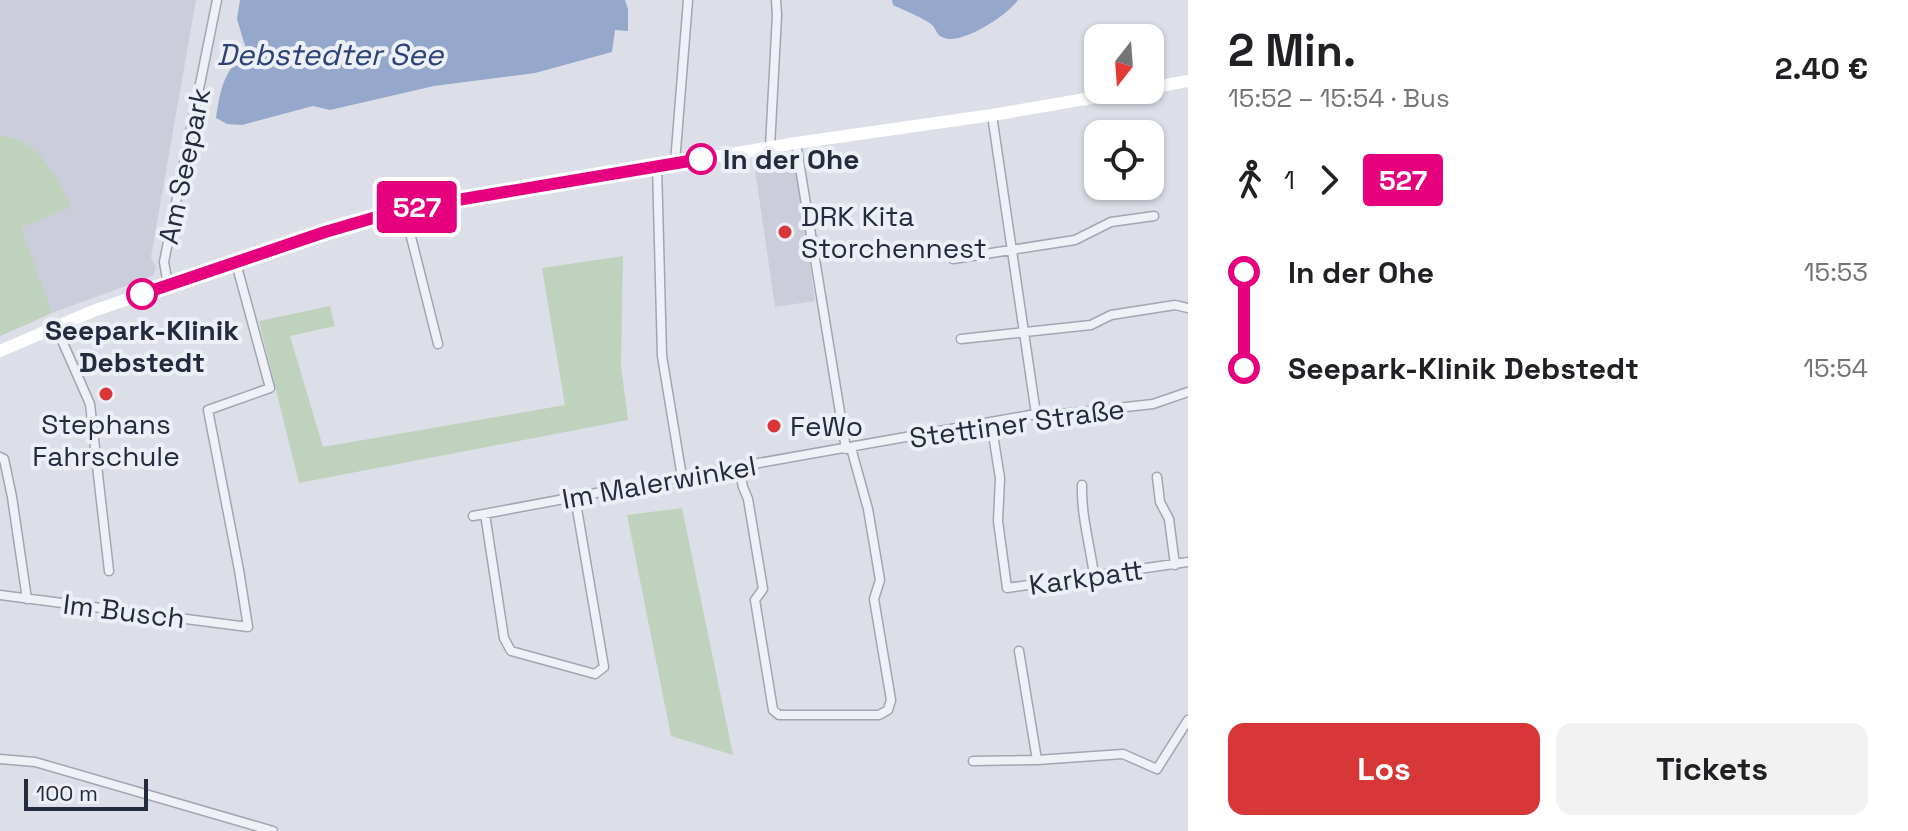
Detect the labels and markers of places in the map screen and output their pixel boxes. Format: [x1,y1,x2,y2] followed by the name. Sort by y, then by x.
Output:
[723,141,859,177] place label: In der Ohe
[686,144,716,174] marker: In der Ohe
[801,198,987,266] place label: DRK Kita Storchennest
[776,223,794,241] marker: DRK Kita Storchennest
[127,279,157,309] marker: Seepark-Klinik Debstedt
[45,312,239,380] place label: Seepark-Klinik Debstedt
[97,385,115,403] marker: Stephans Fahrschule
[32,406,180,474] place label: Stephans Fahrschule
[790,408,863,444] place label: FeWo
[765,417,783,435] marker: FeWo

